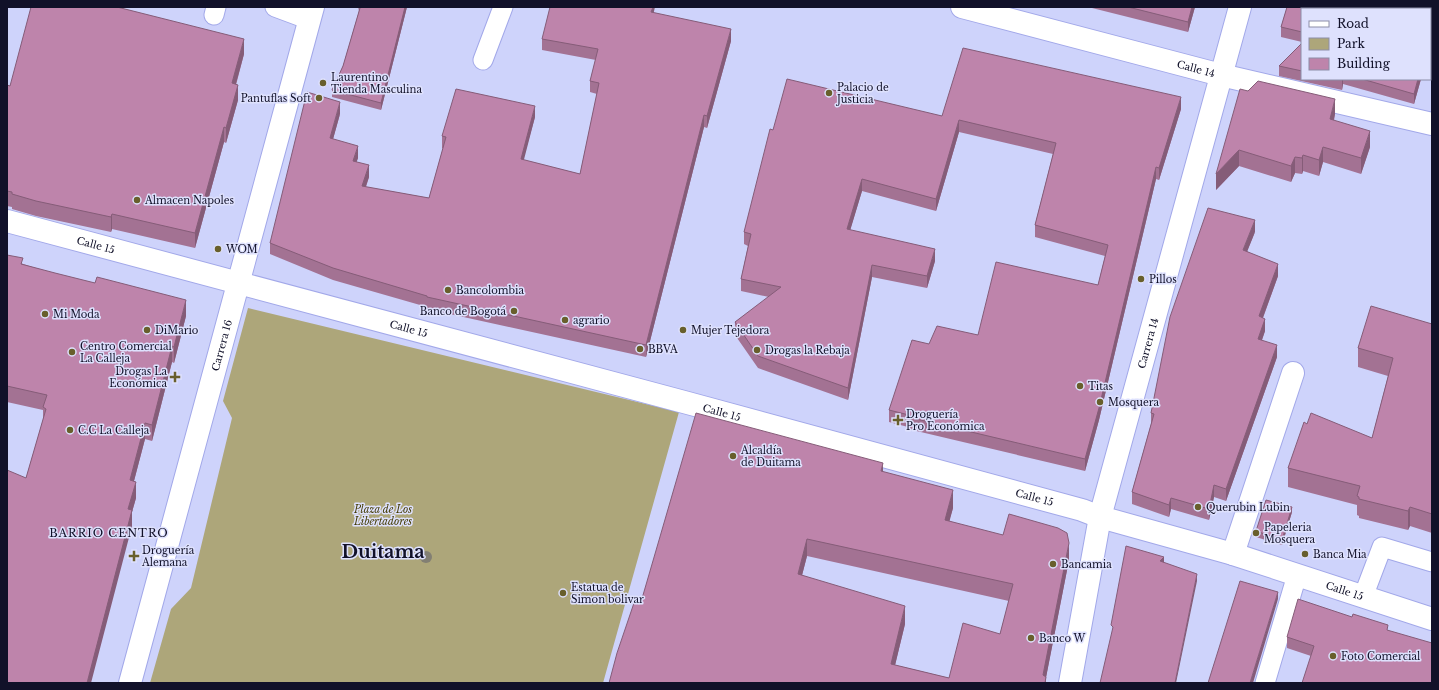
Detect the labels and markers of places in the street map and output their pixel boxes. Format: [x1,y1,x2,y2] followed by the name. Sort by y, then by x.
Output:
[331,71,422,96] place label: Laurentino Tienda Masculina
[318,78,328,88] marker: Laurentino Tienda Masculina
[835,81,889,106] place label: Palacio de Justicia
[824,88,834,98] marker: Palacio de Justicia
[241,92,311,105] place label: Pantuflas Soft
[314,93,324,103] marker: Pantuflas Soft
[144,194,235,207] place label: Almacen Napoles
[132,195,142,205] marker: Almacen Napoles
[225,243,258,256] place label: WOM
[213,244,223,254] marker: WOM
[1149,273,1177,286] place label: Pillos
[1136,274,1146,284] marker: Pillos
[456,284,524,297] place label: Bancolombia
[443,285,453,295] marker: Bancolombia
[420,305,506,318] place label: Banco de Bogotá
[509,306,519,316] marker: Banco de Bogotá
[53,308,100,321] place label: Mi Moda
[40,309,50,319] marker: Mi Moda
[573,314,610,327] place label: agrario
[560,315,570,325] marker: agrario
[155,324,199,337] place label: DiMario
[691,324,770,337] place label: Mujer Tejedora
[142,325,152,335] marker: DiMario
[678,325,688,335] marker: Mujer Tejedora
[80,340,172,365] place label: Centro Comercial La Calleja
[648,343,678,356] place label: BBVA
[635,344,645,354] marker: BBVA
[765,344,850,357] place label: Drogas la Rebaja
[752,345,762,355] marker: Drogas la Rebaja
[67,347,77,357] marker: Centro Comercial La Calleja
[109,365,167,390] place label: Drogas La Económica
[170,372,180,382] marker: Drogas La Económica
[1088,380,1113,393] place label: Titas
[1075,381,1085,391] marker: Titas
[1108,396,1159,409] place label: Mosquera
[1095,397,1105,407] marker: Mosquera
[906,408,985,433] place label: Droguería Pro Económica
[893,415,903,425] marker: Droguería Pro Económica
[78,424,150,437] place label: C.C La Calleja
[65,425,75,435] marker: C.C La Calleja
[740,444,801,469] place label: Alcaldía de Duitama
[728,451,738,461] marker: Alcaldía de Duitama
[1206,501,1290,514] place label: Querubin Lubin
[1193,502,1203,512] marker: Querubin Lubin
[1264,521,1315,546] place label: Papeleria Mosquera
[1251,528,1261,538] marker: Papeleria Mosquera
[141,544,195,569] place label: Droguería Alemana
[1313,548,1367,561] place label: Banca Mia
[1300,549,1310,559] marker: Banca Mia
[129,551,139,561] marker: Droguería Alemana
[1061,558,1112,571] place label: Bancamia
[1048,559,1058,569] marker: Bancamia
[571,581,644,606] place label: Estatua de Simon bolivar
[558,588,568,598] marker: Estatua de Simon bolivar
[1039,632,1085,645] place label: Banco W
[1026,633,1036,643] marker: Banco W
[1341,650,1420,663] place label: Foto Comercial
[1328,651,1338,661] marker: Foto Comercial

